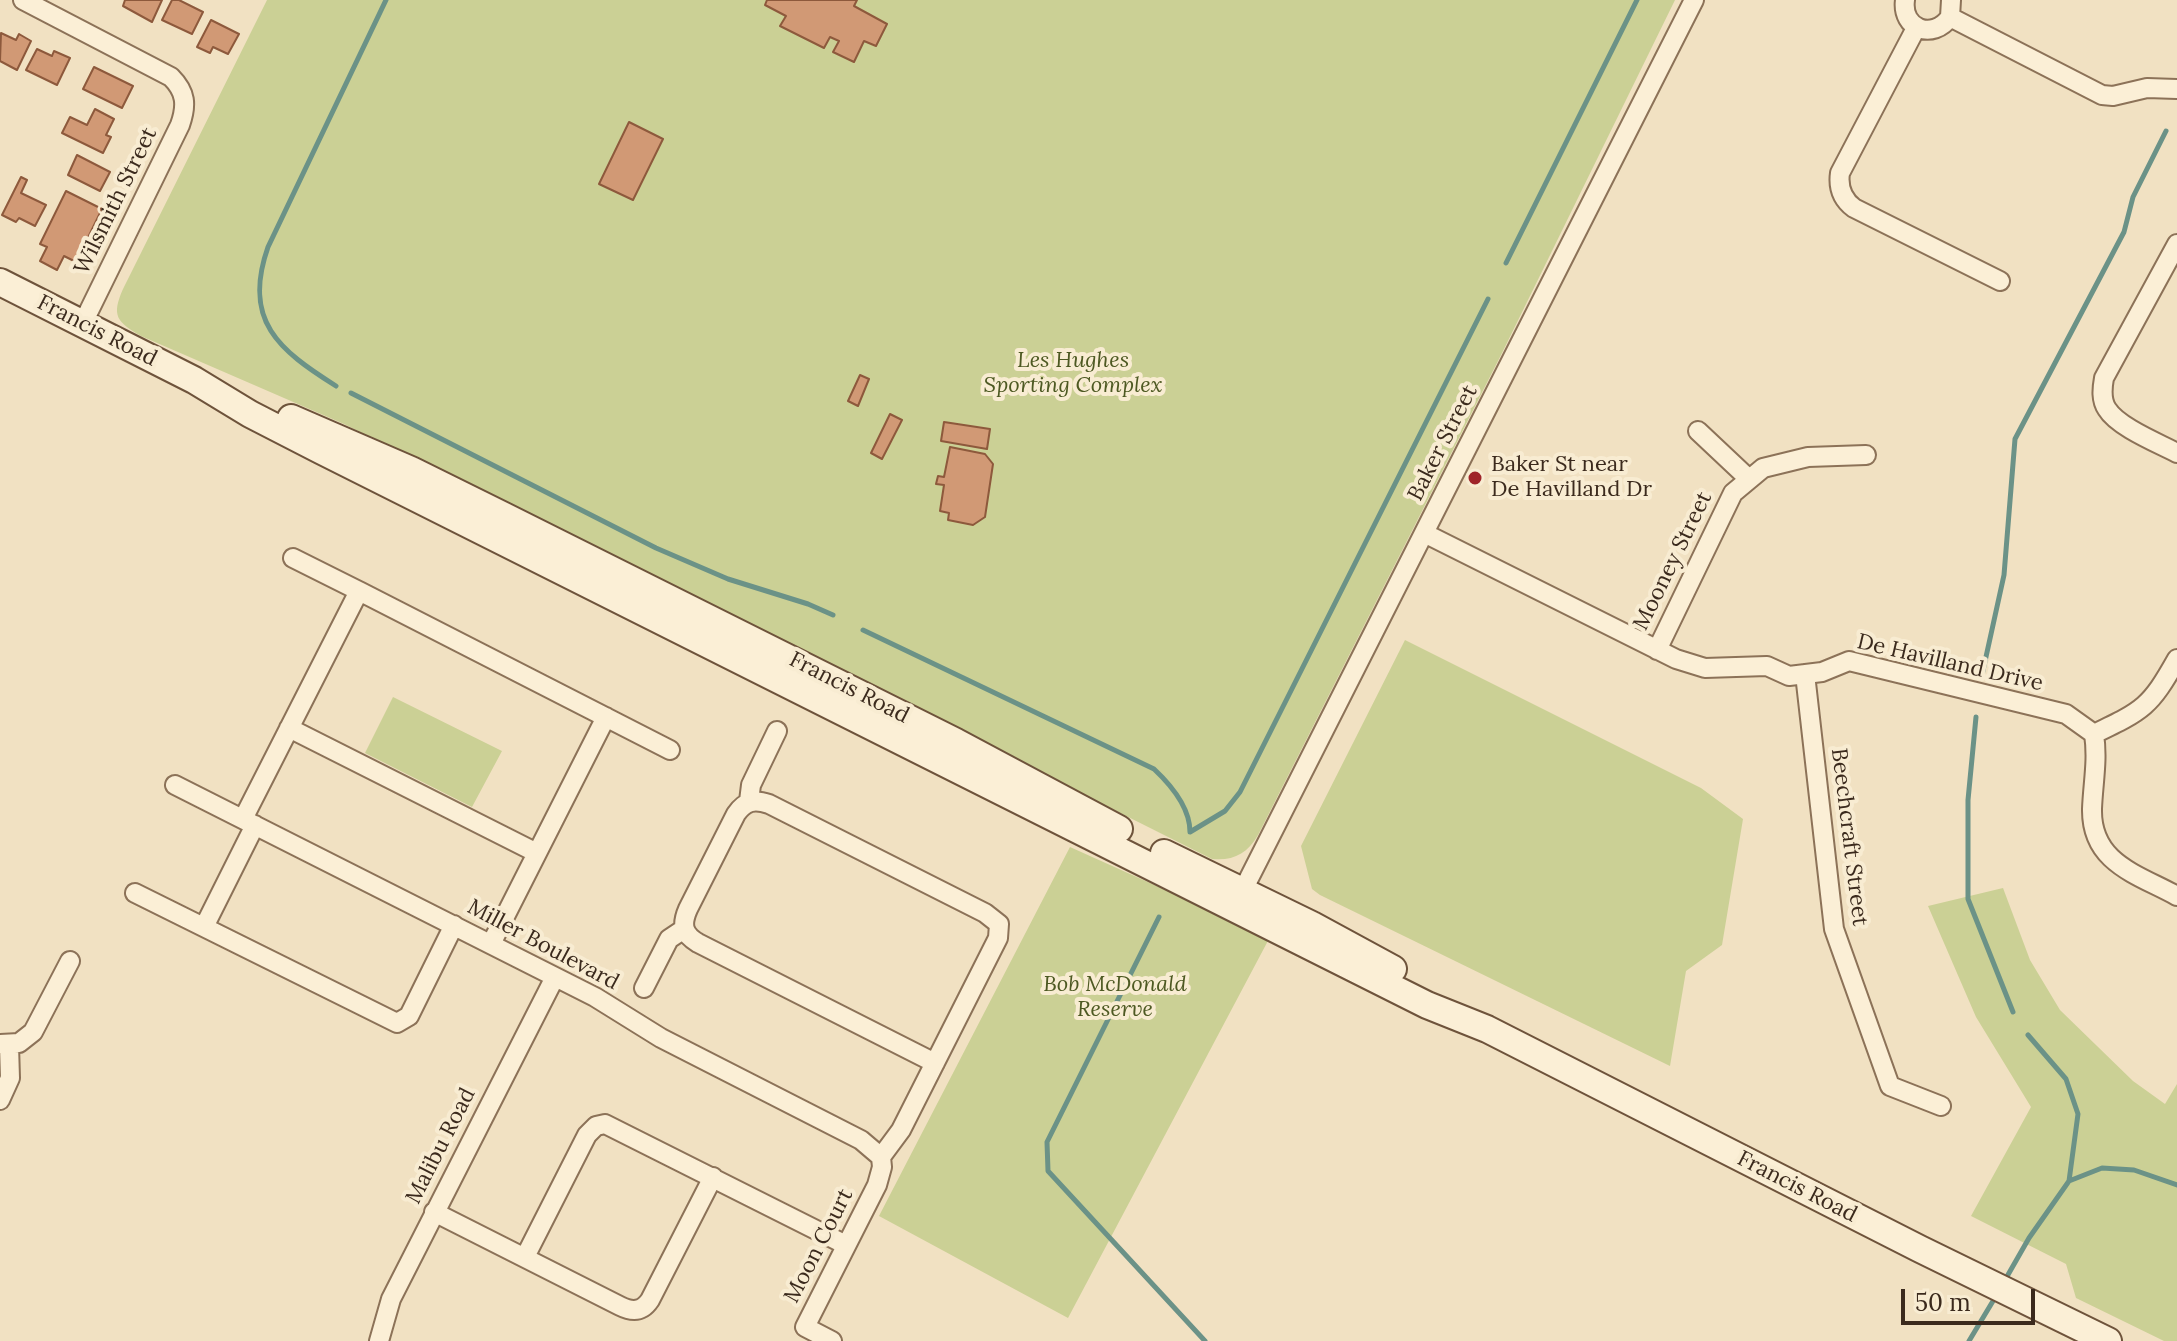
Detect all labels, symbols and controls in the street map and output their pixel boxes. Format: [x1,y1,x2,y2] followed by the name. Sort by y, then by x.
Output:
[69,123,163,279] street label: Wilsmith Street
[33,290,161,372] street label: Francis Road
[984,348,1162,400] park label: Les Hughes Sporting Complex
[1403,381,1483,505] street label: Baker Street
[1491,452,1652,504] place label: Baker St near De Havilland Dr
[1466,469,1484,487] marker: Baker St near De Havilland Dr
[1628,487,1718,635] street label: Mooney Street
[1854,629,2046,697] street label: De Havilland Drive
[785,647,913,729] street label: Francis Road
[1825,747,1873,927] street label: Beechcraft Street
[463,894,623,996] street label: Miller Boulevard
[1043,972,1187,1024] park label: Bob McDonald Reserve
[401,1084,481,1208] street label: Malibu Road
[1733,1146,1861,1228] street label: Francis Road
[779,1185,859,1307] street label: Moon Court
[1905,1273,2039,1323] scale bar
[1915,1287,1971,1318] text: 50 m

